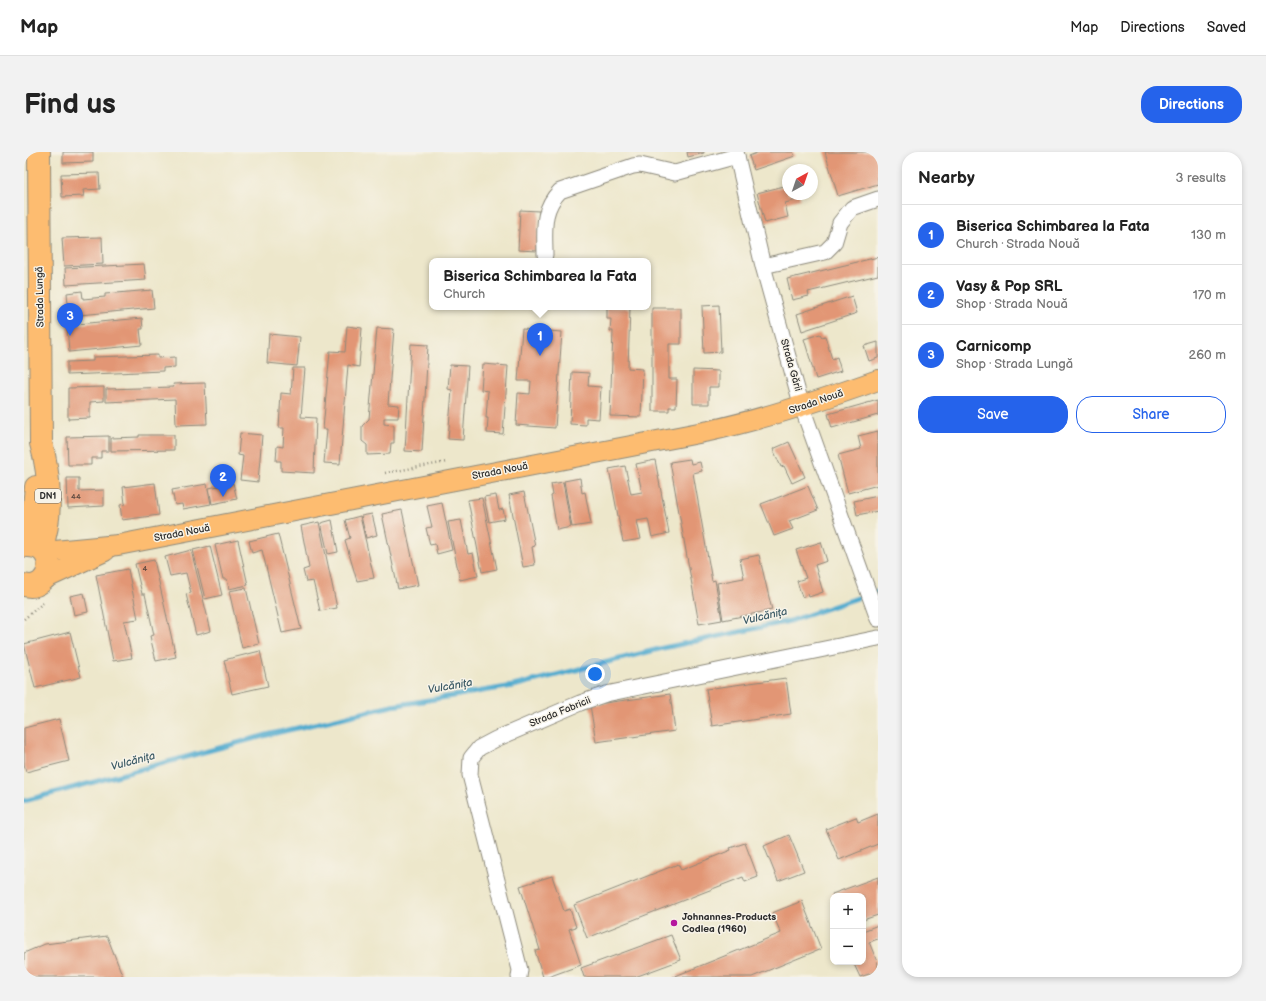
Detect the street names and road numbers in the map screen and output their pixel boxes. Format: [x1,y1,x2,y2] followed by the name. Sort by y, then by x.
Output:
[33,266,47,327] street label: Strada Lungă
[778,338,804,392] street label: Strada Gării
[787,387,845,417] street label: Strada Nouă
[471,460,529,482] street label: Strada Nouă
[35,489,61,503] road number: DN1
[153,522,211,544] street label: Strada Nouă
[528,694,592,730] street label: Strada Fabricii

